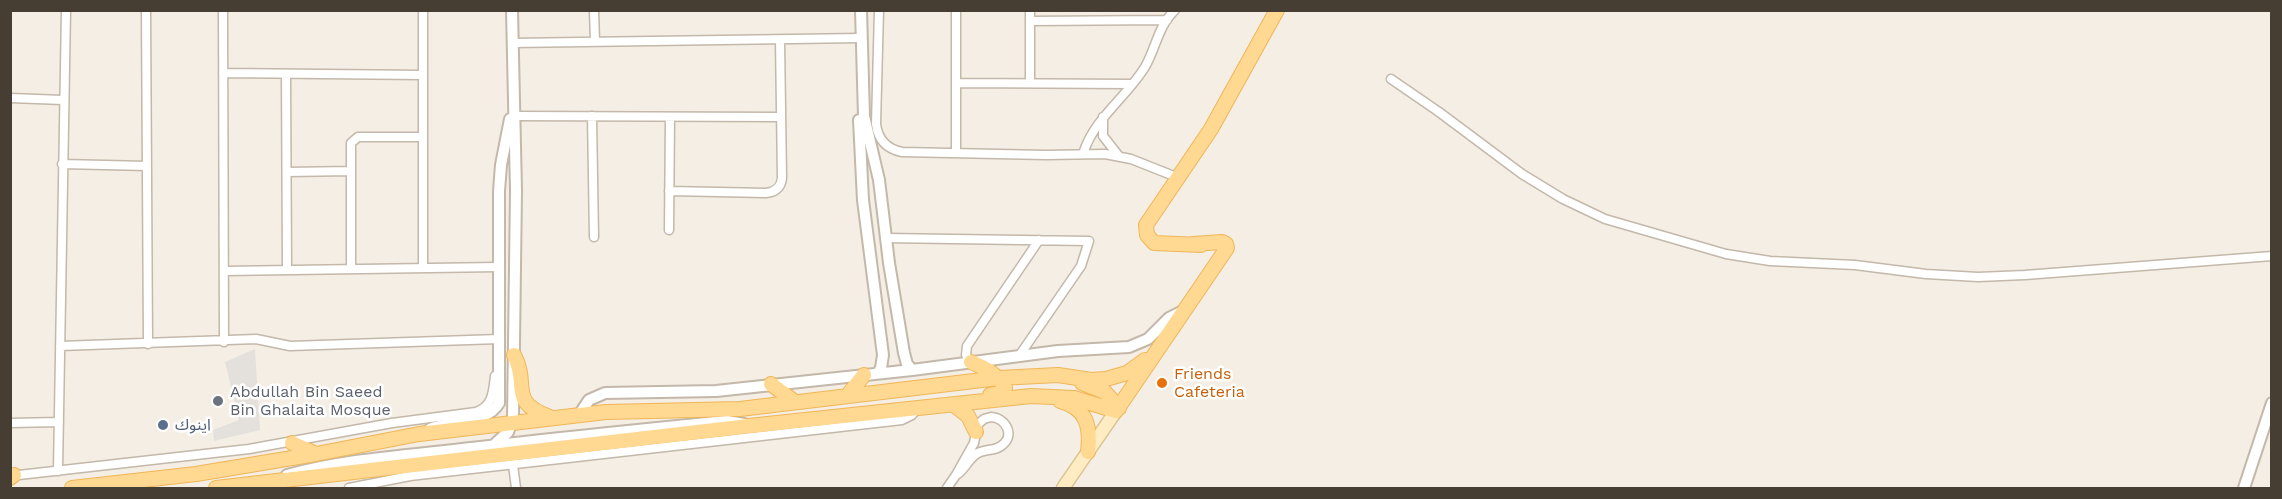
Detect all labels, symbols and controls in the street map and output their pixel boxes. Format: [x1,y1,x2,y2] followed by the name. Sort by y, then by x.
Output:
[1174,364,1245,402] place label: Friends Cafeteria
[1155,376,1169,390] marker: Friends Cafeteria
[230,382,391,420] place label: Abdullah Bin Saeed Bin Ghalaita Mosque
[211,394,225,408] marker: Abdullah Bin Saeed Bin Ghalaita Mosque
[175,415,211,435] place label: اينوك
[156,418,170,432] marker: اينوك

